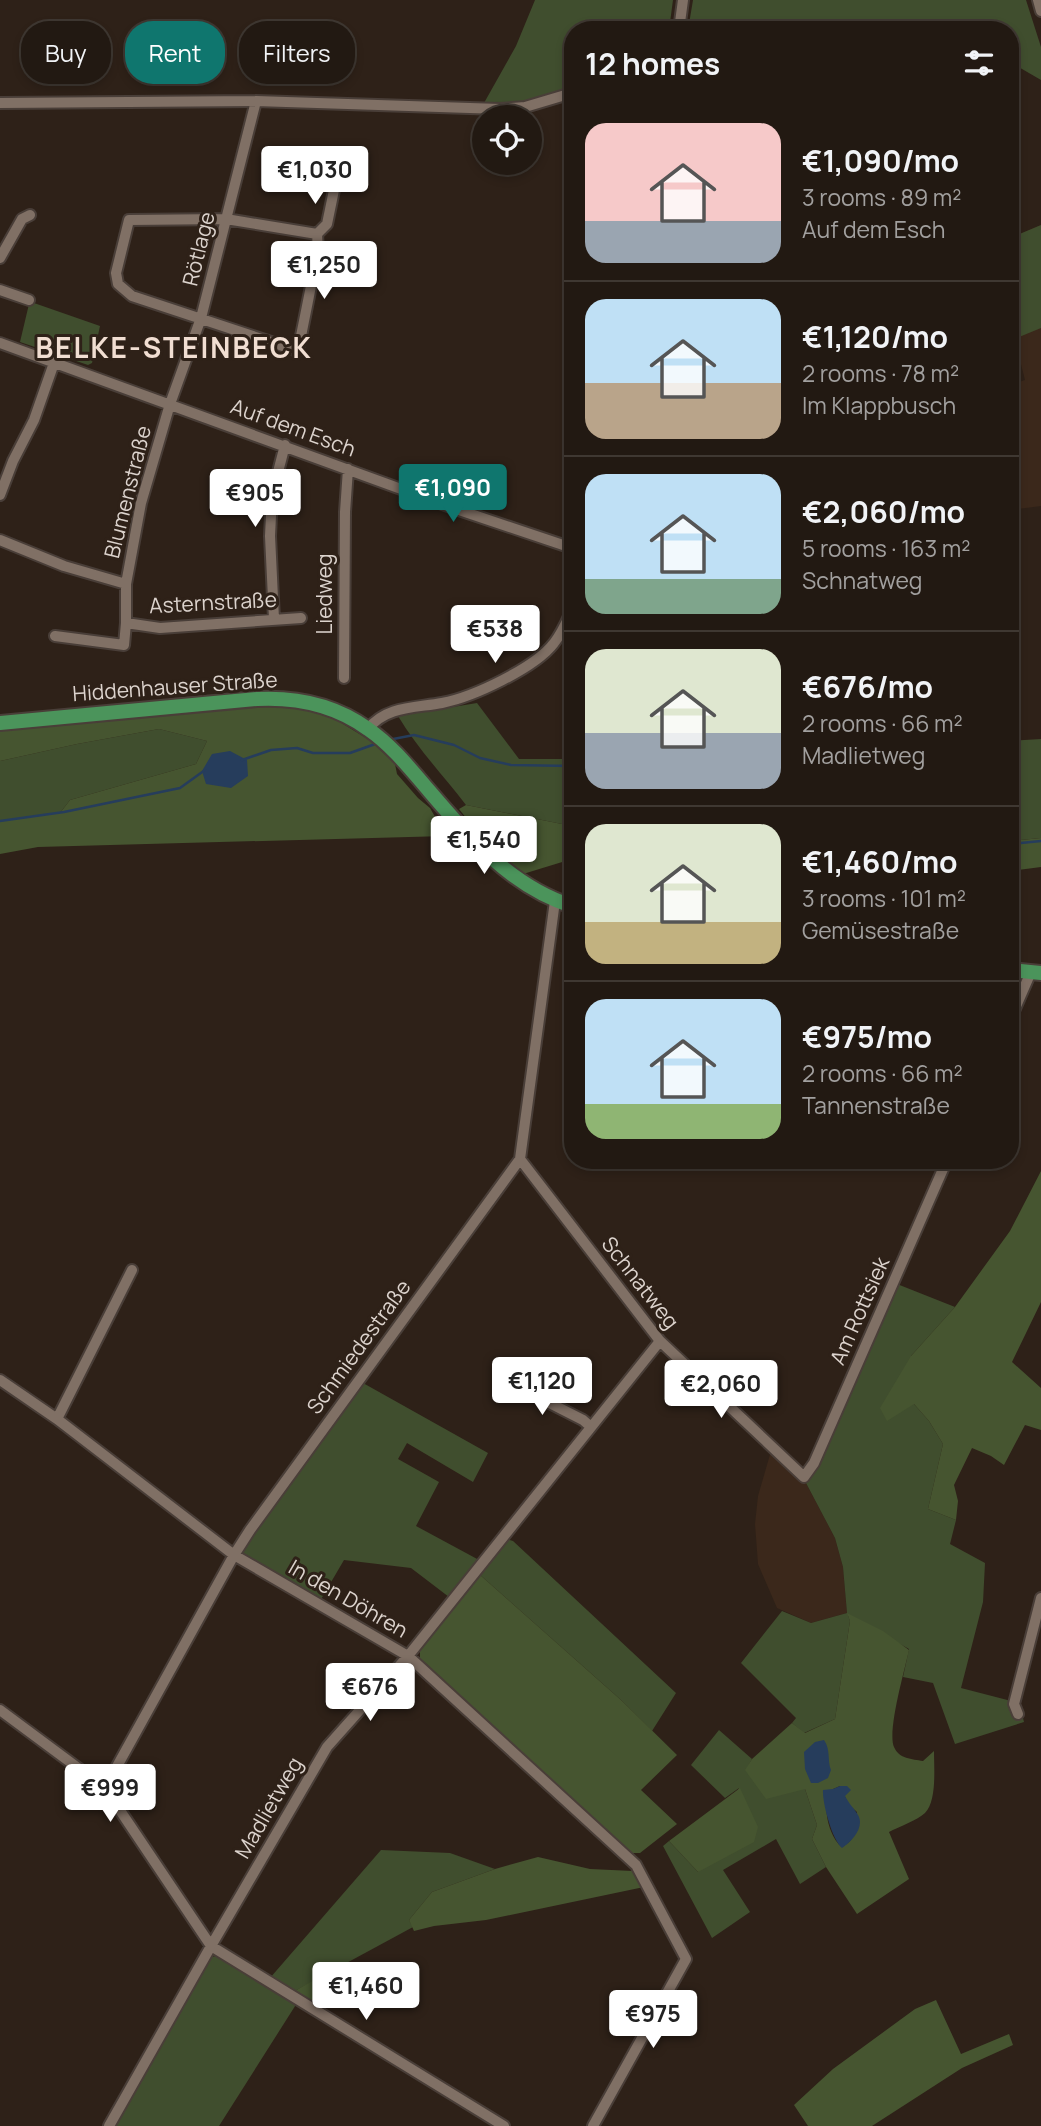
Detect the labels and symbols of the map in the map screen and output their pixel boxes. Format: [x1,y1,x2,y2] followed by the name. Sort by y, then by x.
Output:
[258,146,372,206] pin: €1,030
[175,209,221,289] street label: Rötlage
[267,242,381,301] pin: €1,250
[35,328,313,366] district label: BELKE-STEINBECK
[227,392,360,463] street label: Auf dem Esch
[97,423,157,561] street label: Blumenstraße
[396,464,510,524] pin: €1,090
[214,470,296,529] pin: €905
[310,554,338,634] street label: Liedweg
[148,585,277,619] street label: Asternstraße
[454,606,536,665] pin: €538
[72,665,278,707] street label: Hiddenhauser Straße
[427,816,541,876] pin: €1,540
[596,1230,686,1334] street label: Schnatweg
[823,1252,896,1369] street label: Am Rottsiek
[300,1274,416,1419] street label: Schmiedestraße
[485,1358,599,1417] pin: €1,120
[664,1360,778,1420] pin: €2,060
[284,1553,413,1644] street label: In den Döhren
[329,1664,411,1723] pin: €676
[228,1752,308,1863] street label: Madlietweg
[69,1764,151,1824] pin: €999
[309,1962,423,2022] pin: €1,460
[612,1990,694,2050] pin: €975

